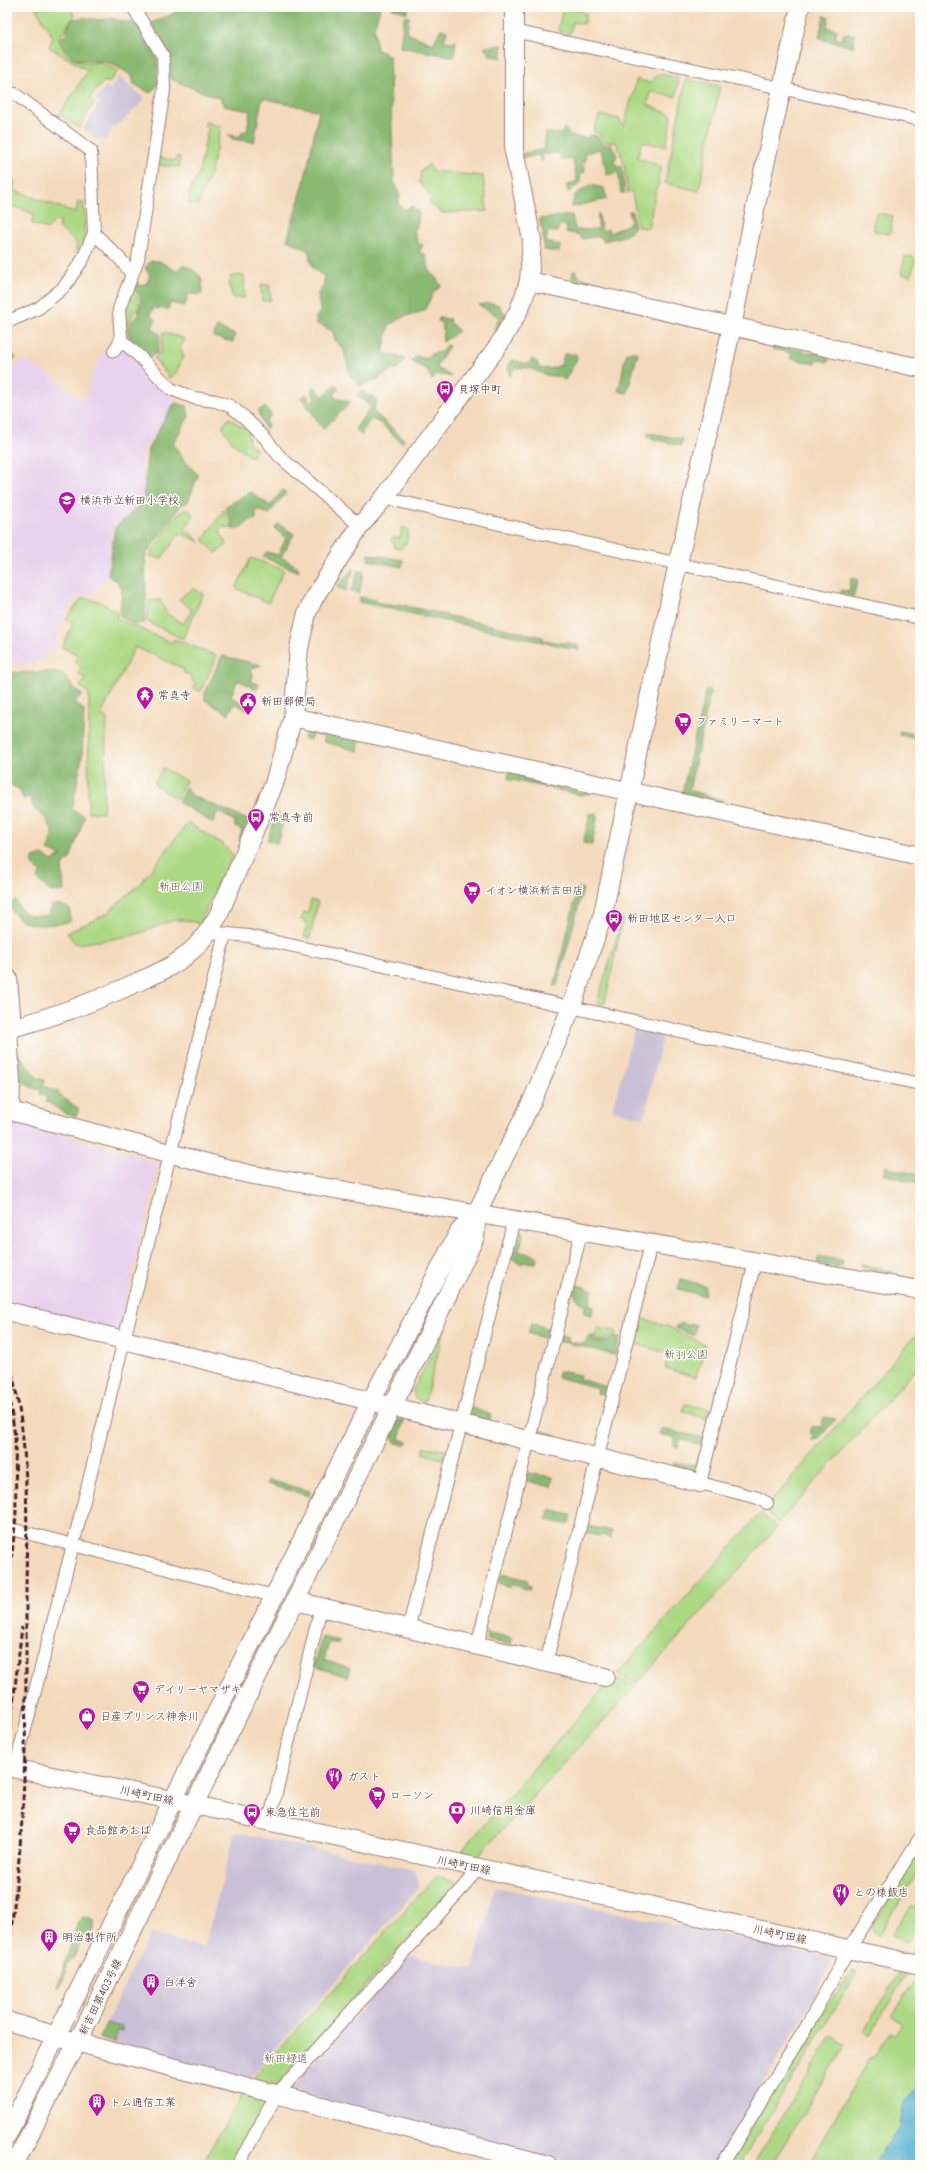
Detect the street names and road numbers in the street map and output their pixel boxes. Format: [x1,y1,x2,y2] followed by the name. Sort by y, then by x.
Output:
[119,1783,175,1808] street label: 川崎町田線
[436,1853,492,1878] street label: 川崎町田線
[752,1922,808,1947] street label: 川崎町田線
[76,1957,125,2038] street label: 新吉田第403号線

